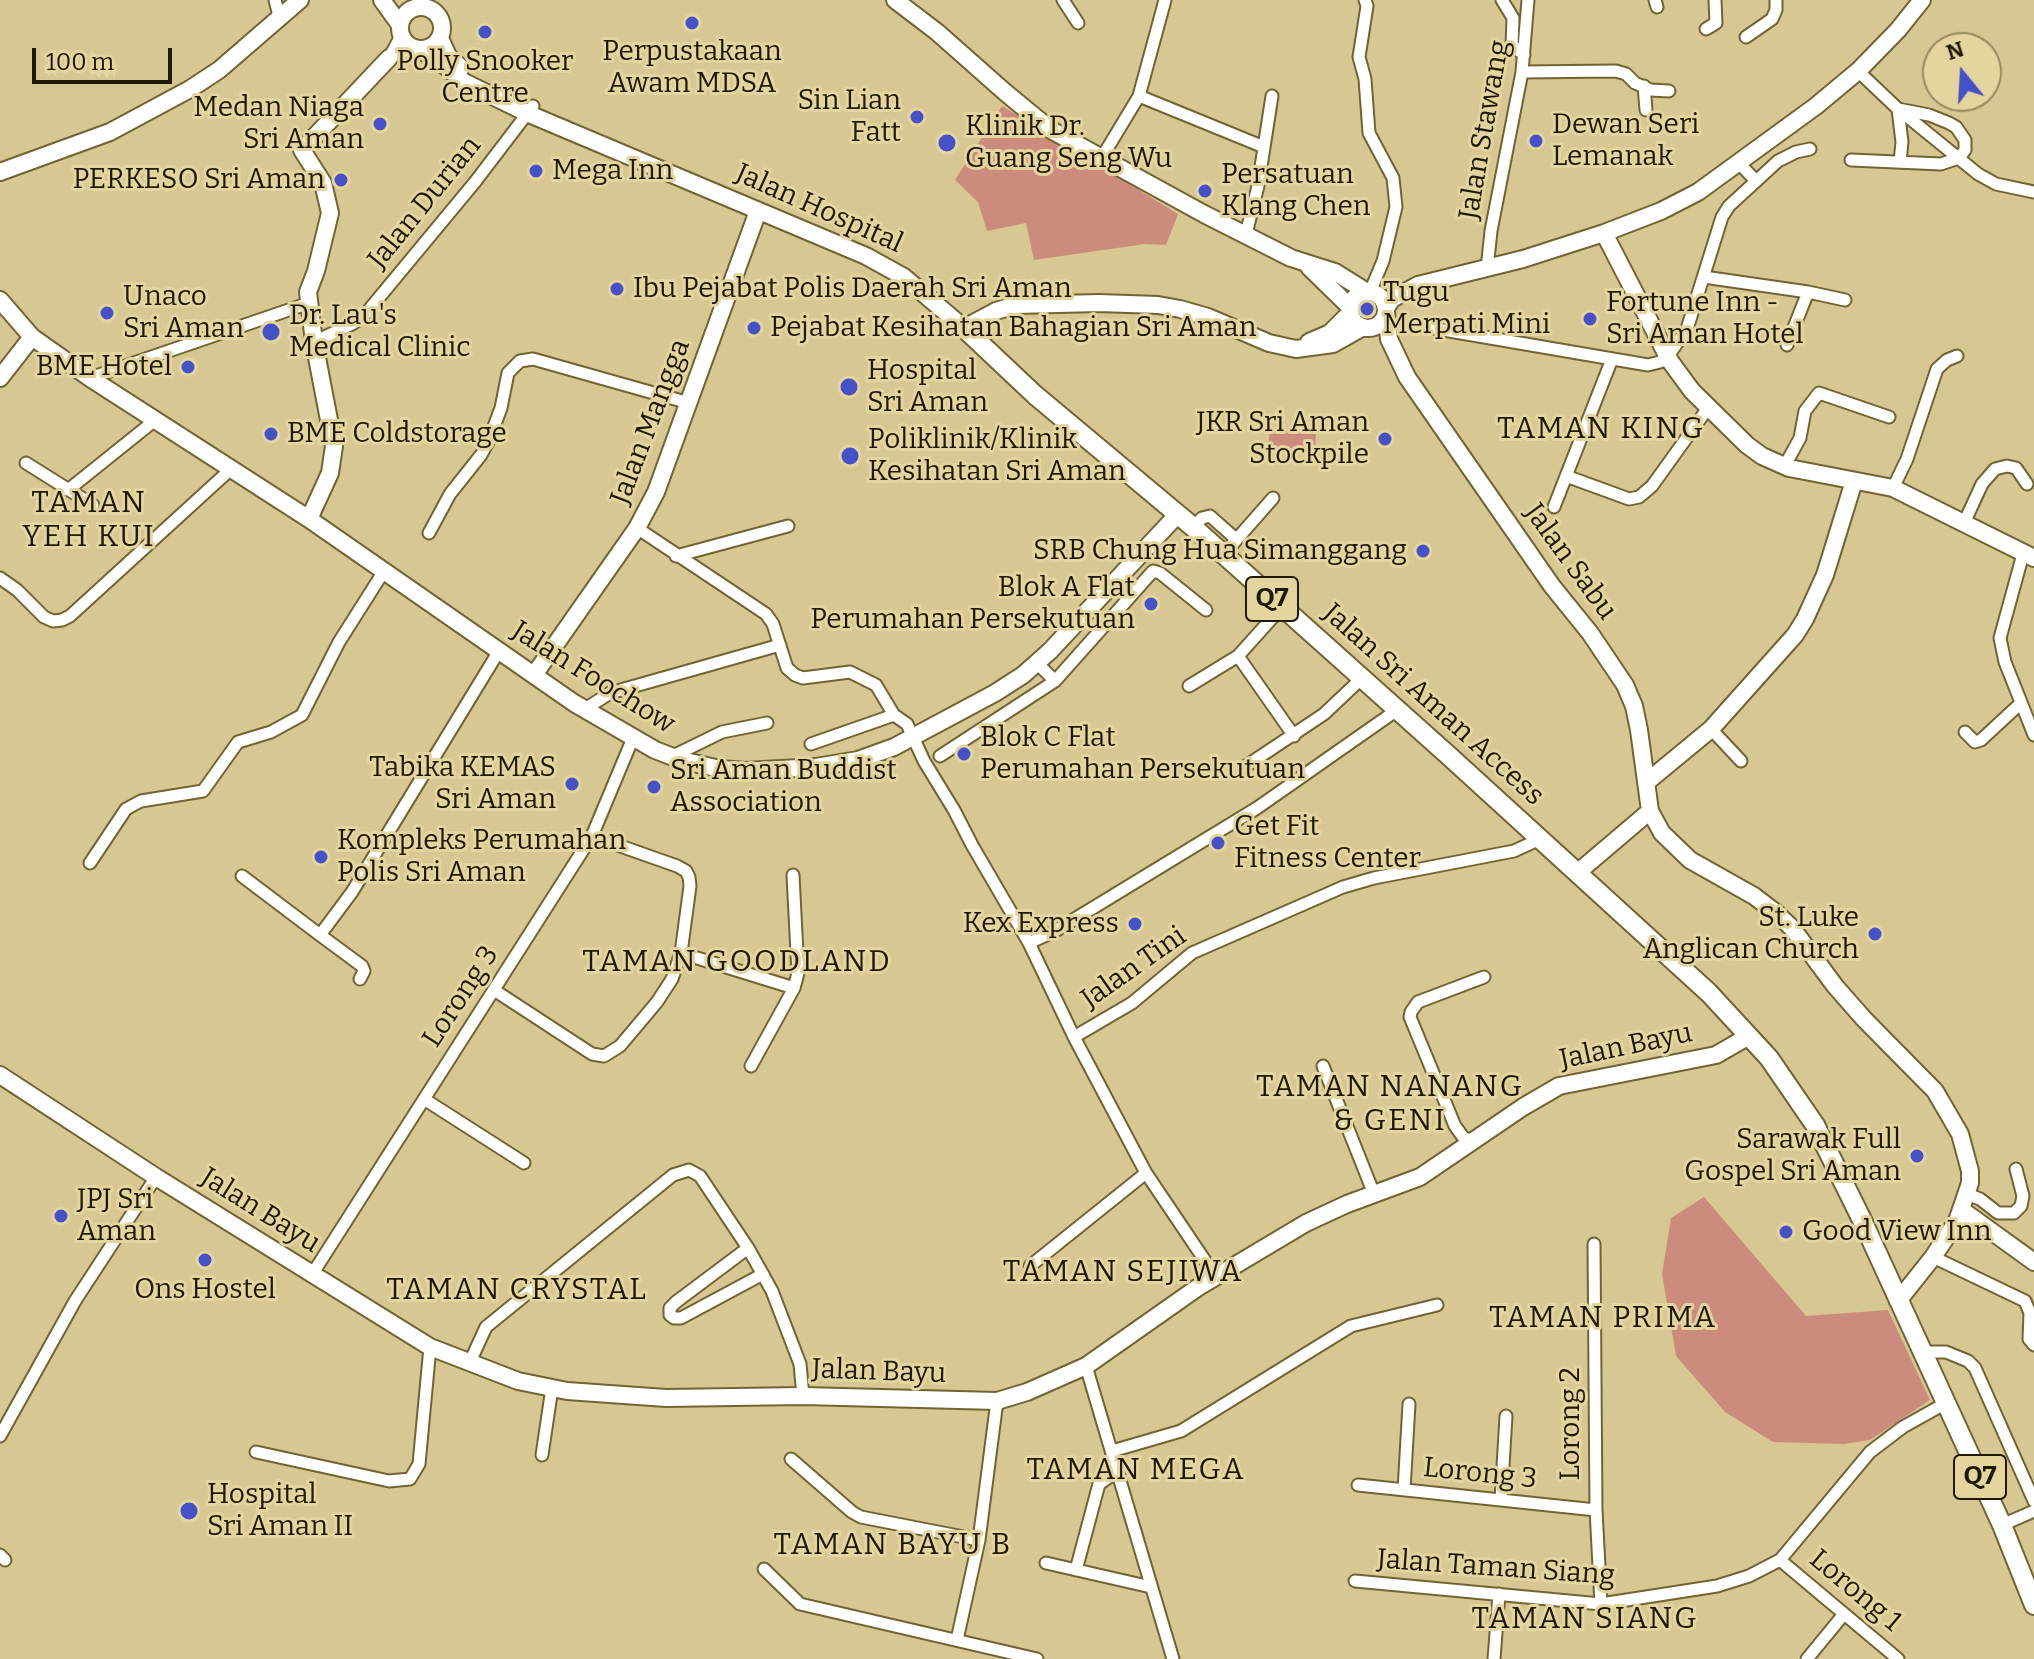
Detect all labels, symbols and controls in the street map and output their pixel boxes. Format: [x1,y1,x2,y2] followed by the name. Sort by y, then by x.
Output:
[683,14,701,32] marker: Perpustakaan Awam MDSA
[476,23,494,41] marker: Polly Snooker Centre
[36,32,176,82] scale bar
[1922,32,2002,112] north arrow
[602,35,782,101] place label: Perpustakaan Awam MDSA
[1943,35,1967,66] text: N
[1453,38,1517,222] street label: Jalan Stawang
[397,45,573,111] place label: Polly Snooker Centre
[46,48,114,76] text: 100 m
[797,84,901,150] place label: Sin Lian Fatt
[193,91,364,157] place label: Medan Niaga Sri Aman
[908,108,926,126] marker: Sin Lian Fatt
[1552,108,1699,174] place label: Dewan Seri Lemanak
[965,110,1172,176] place label: Klinik Dr. Guang Seng Wu
[371,115,389,133] marker: Medan Niaga Sri Aman
[361,130,489,276] street label: Jalan Durian
[936,132,958,154] marker: Klinik Dr. Guang Seng Wu
[1527,132,1545,150] marker: Dewan Seri Lemanak
[552,154,673,188] place label: Mega Inn
[730,157,908,261] street label: Jalan Hospital
[1221,158,1371,224] place label: Persatuan Klang Chen
[527,162,545,180] marker: Mega Inn
[73,163,325,197] place label: PERKESO Sri Aman
[332,171,350,189] marker: PERKESO Sri Aman
[1196,182,1214,200] marker: Persatuan Klang Chen
[633,272,1072,306] place label: Ibu Pejabat Polis Daerah Sri Aman
[1383,276,1550,342] place label: Tugu Merpati Mini
[123,280,244,346] place label: Unaco Sri Aman
[608,280,626,298] marker: Ibu Pejabat Polis Daerah Sri Aman
[1606,286,1804,352] place label: Fortune Inn - Sri Aman Hotel
[289,299,471,365] place label: Dr. Lau's Medical Clinic
[1358,300,1376,318] marker: Tugu Merpati Mini
[98,304,116,322] marker: Unaco Sri Aman
[1581,310,1599,328] marker: Fortune Inn - Sri Aman Hotel
[770,311,1256,345] place label: Pejabat Kesihatan Bahagian Sri Aman
[745,319,763,337] marker: Pejabat Kesihatan Bahagian Sri Aman
[260,321,282,343] marker: Dr. Lau's Medical Clinic
[604,335,698,509] street label: Jalan Mangga
[36,350,172,384] place label: BME Hotel
[867,354,988,420] place label: Hospital Sri Aman
[179,358,197,376] marker: BME Hotel
[838,376,860,398] marker: Hospital Sri Aman
[1196,406,1369,472] place label: JKR Sri Aman Stockpile
[1497,412,1705,448] district label: TAMAN KING
[287,417,507,451] place label: BME Coldstorage
[868,423,1126,489] place label: Poliklinik/Klinik Kesihatan Sri Aman
[262,425,280,443] marker: BME Coldstorage
[1376,430,1394,448] marker: JKR Sri Aman Stockpile
[839,445,861,467] marker: Poliklinik/Klinik Kesihatan Sri Aman
[22,486,156,556] district label: TAMAN YEH KUI
[1517,497,1623,627] street label: Jalan Sabu
[1033,534,1407,568] place label: SRB Chung Hua Simanggang
[1414,542,1432,560] marker: SRB Chung Hua Simanggang
[810,571,1135,637] place label: Blok A Flat Perumahan Persekutuan
[1246,577,1298,621] road number: Q7
[1142,595,1160,613] marker: Blok A Flat Perumahan Persekutuan
[1316,597,1550,813] street label: Jalan Sri Aman Access
[505,614,681,742] street label: Jalan Foochow
[980,721,1305,787] place label: Blok C Flat Perumahan Persekutuan
[955,745,973,763] marker: Blok C Flat Perumahan Persekutuan
[369,751,556,817] place label: Tabika KEMAS Sri Aman
[670,754,897,820] place label: Sri Aman Buddist Association
[563,775,581,793] marker: Tabika KEMAS Sri Aman
[645,778,663,796] marker: Sri Aman Buddist Association
[1234,810,1421,876] place label: Get Fit Fitness Center
[337,824,626,890] place label: Kompleks Perumahan Polis Sri Aman
[1209,834,1227,852] marker: Get Fit Fitness Center
[312,848,330,866] marker: Kompleks Perumahan Polis Sri Aman
[1643,901,1859,967] place label: St. Luke Anglican Church
[963,907,1119,941] place label: Kex Express
[1126,915,1144,933] marker: Kex Express
[1075,920,1193,1016] street label: Jalan Tini
[1866,925,1884,943] marker: St. Luke Anglican Church
[416,940,506,1054] street label: Lorong 3
[582,945,892,981] district label: TAMAN GOODLAND
[1557,1017,1695,1077] street label: Jalan Bayu
[1256,1070,1524,1140] district label: TAMAN NANANG & GENI
[1684,1123,1901,1189] place label: Sarawak Full Gospel Sri Aman
[1908,1147,1926,1165] marker: Sarawak Full Gospel Sri Aman
[194,1161,326,1261] street label: Jalan Bayu
[77,1183,156,1249] place label: JPJ Sri Aman
[52,1207,70,1225] marker: JPJ Sri Aman
[1802,1215,1992,1249] place label: Good View Inn
[1777,1223,1795,1241] marker: Good View Inn
[196,1251,214,1269] marker: Ons Hostel
[1003,1255,1243,1291] district label: TAMAN SEJIWA
[134,1273,276,1307] place label: Ons Hostel
[386,1273,648,1309] district label: TAMAN CRYSTAL
[1489,1301,1717,1337] district label: TAMAN PRIMA
[811,1353,947,1391] street label: Jalan Bayu
[1554,1367,1588,1481] street label: Lorong 2
[1422,1451,1538,1497] street label: Lorong 3
[1026,1453,1246,1489] district label: TAMAN MEGA
[1954,1455,2006,1499] road number: Q7
[207,1478,353,1544] place label: Hospital Sri Aman II
[178,1500,200,1522] marker: Hospital Sri Aman II
[774,1528,1012,1564] district label: TAMAN BAYU B
[1376,1543,1616,1593] street label: Jalan Taman Siang
[1802,1543,1908,1639] street label: Lorong 1
[1472,1602,1698,1638] district label: TAMAN SIANG

